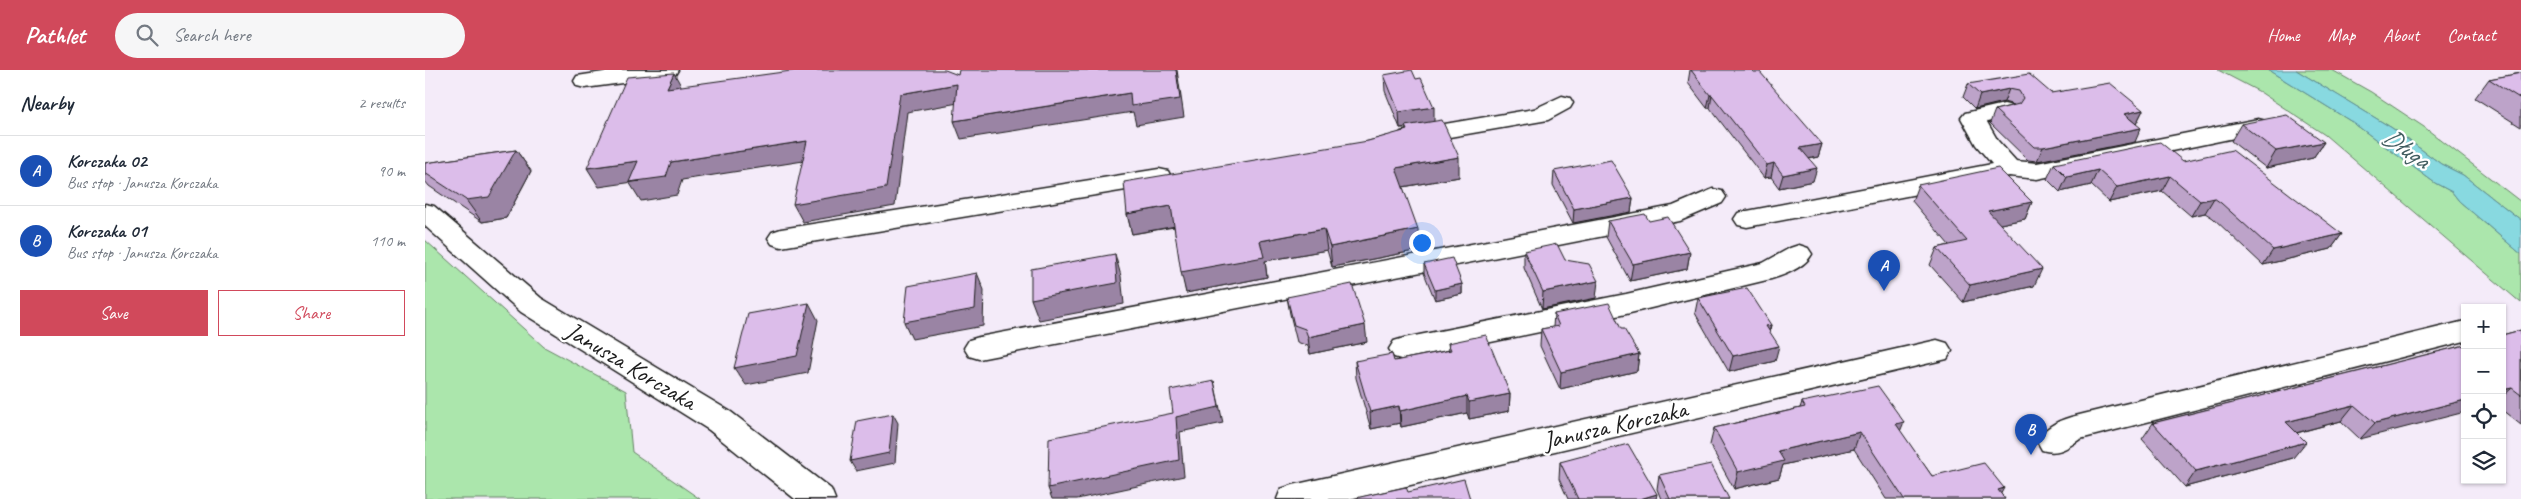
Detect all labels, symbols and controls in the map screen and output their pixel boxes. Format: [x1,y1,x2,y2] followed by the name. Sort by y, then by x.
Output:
[115,13,465,58] search box
[25,20,85,50] text: Pathlet
[133,21,161,49] icon: search
[173,23,251,47] text: Search here
[2267,24,2300,46] text: Home
[2328,24,2355,46] text: Map
[2383,24,2419,46] text: About
[2447,24,2496,46] text: Contact
[20,90,73,116] text: Nearby
[358,93,405,113] text: 2 results
[2376,120,2438,177] water label: Długa
[67,149,147,173] text: Korczaka 02
[32,161,40,181] text: A
[378,161,405,181] text: 90 m
[67,173,218,193] text: Bus stop · Janusza Korczaka
[67,219,147,243] text: Korczaka 01
[1409,230,1435,256] your location
[32,231,40,251] text: B
[371,231,405,251] text: 110 m
[67,243,218,263] text: Bus stop · Janusza Korczaka
[1868,250,1900,291] pin: A
[20,290,208,336] button: Save
[218,290,405,336] button: Share
[2461,304,2506,484] map controls
[2461,304,2506,349] button: +
[559,314,704,419] street label: Janusza Korczaka
[2461,349,2506,394] button: −
[1539,392,1693,457] street label: Janusza Korczaka
[2461,394,2506,439] button: locate
[2015,414,2047,455] pin: B
[2461,439,2506,484] button: layers

